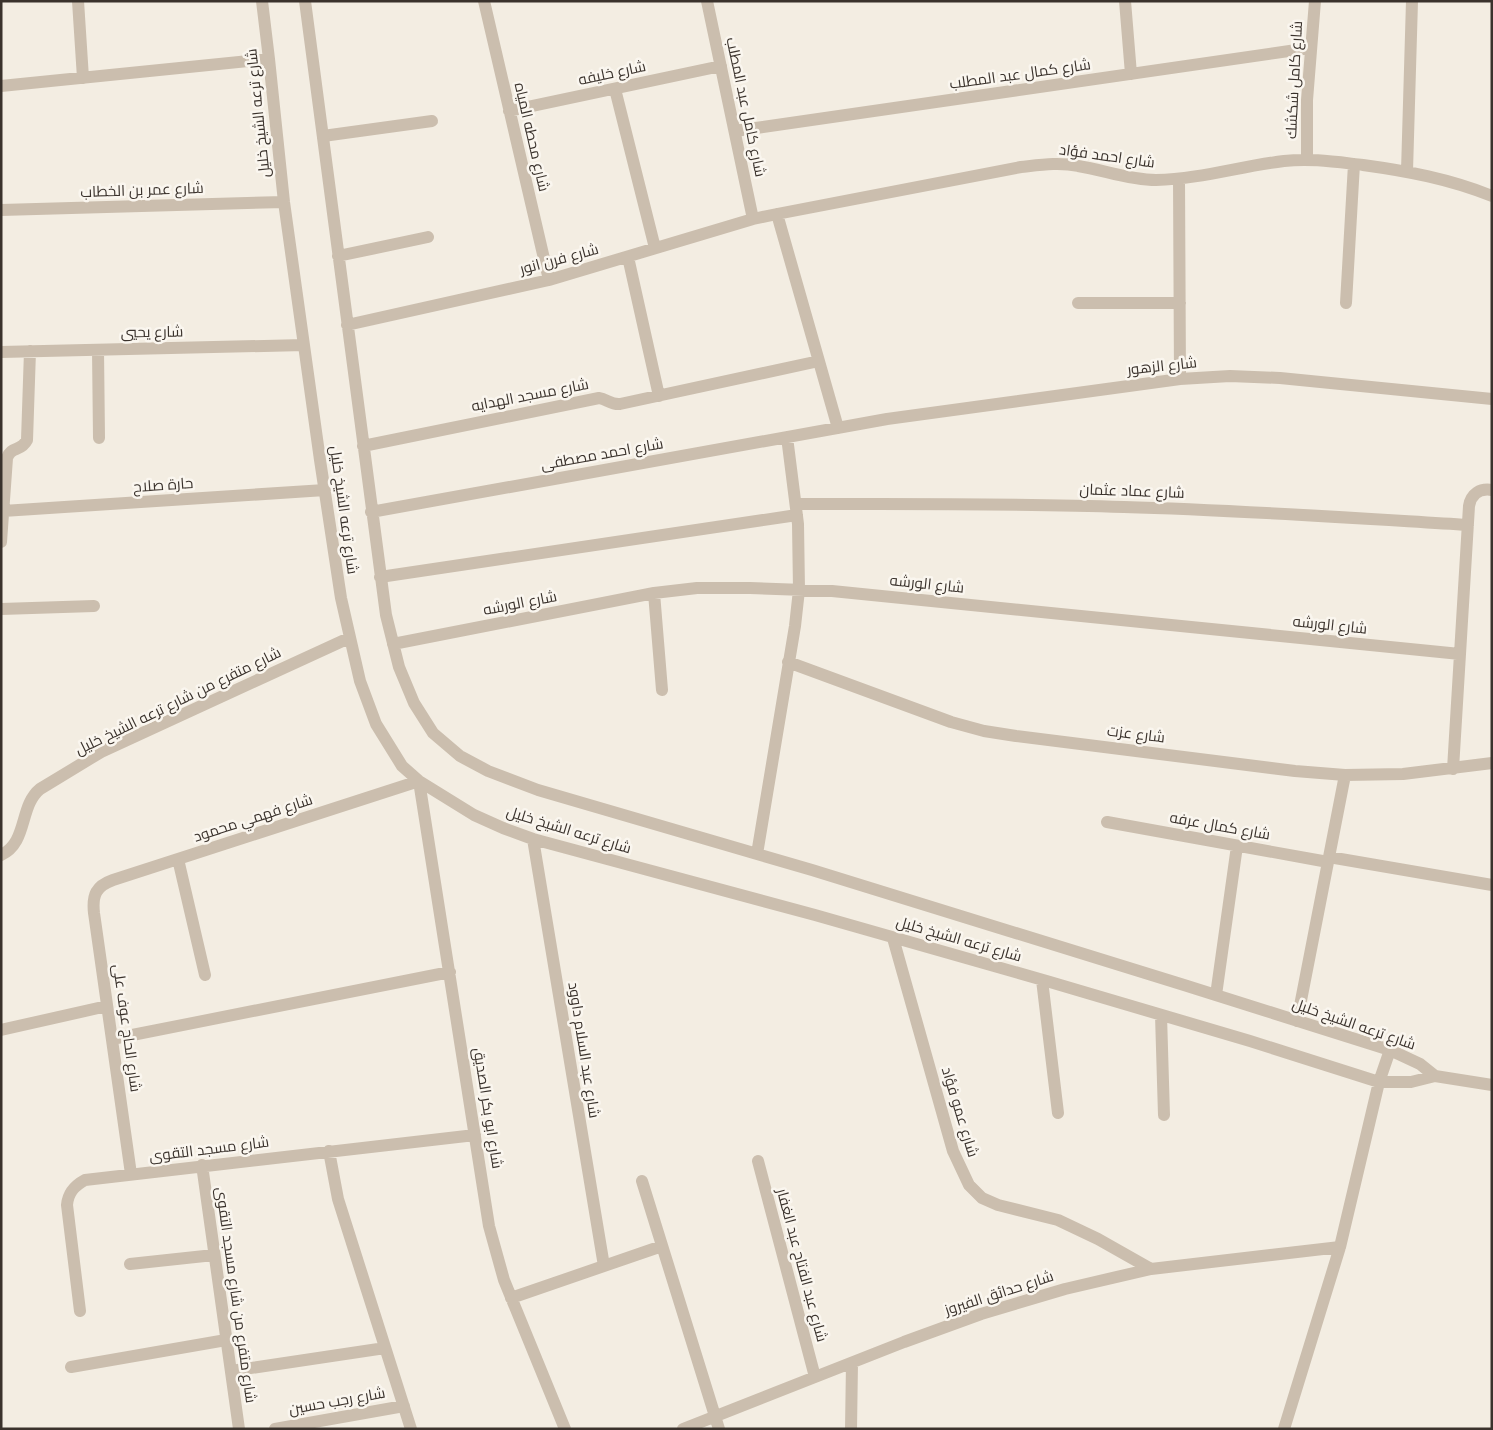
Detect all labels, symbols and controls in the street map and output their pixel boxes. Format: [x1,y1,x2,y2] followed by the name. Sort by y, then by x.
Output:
[1282,21,1308,140] street label: شارع كامل شكشك
[720,35,770,179] street label: شارع كامل عبد المطلب
[242,47,276,178] street label: شارع ترعه الشيخ خليل
[948,55,1092,95] street label: شارع كمال عبد المطلب
[577,57,648,91] street label: شارع خليفه
[509,81,553,194] street label: شارع محطه المياه
[1058,140,1156,174] street label: شارع احمد فؤاد
[80,179,204,203] street label: شارع عمر بن الخطاب
[517,240,601,280] street label: شارع فرن انور
[121,322,184,344] street label: شارع يحيي
[1125,353,1198,381] street label: شارع الزهور
[470,375,591,417] street label: شارع مسجد الهدايه
[539,434,665,476] street label: شارع احمد مصطفى
[324,445,362,576] street label: شارع ترعه الشيخ خليل
[132,474,194,498] street label: حارة صلاح
[1079,480,1185,504] street label: شارع عماد عثمان
[889,571,965,599] street label: شارع الورشه
[482,587,559,621] street label: شارع الورشه
[1292,612,1368,640] street label: شارع الورشه
[72,643,285,761] street label: شارع متفرع من شارع ترعه الشيخ خليل
[1106,722,1166,748] street label: شارع عزت
[191,790,316,849] street label: شارع فهمي محمود
[504,802,634,859] street label: شارع ترعه الشيخ خليل
[1168,808,1272,846] street label: شارع كمال عرفه
[894,912,1024,967] street label: شارع ترعه الشيخ خليل
[107,963,145,1093] street label: شارع الحاج عوف على
[562,981,604,1120] street label: شارع عبد السلام داوود
[1289,994,1418,1055] street label: شارع ترعه الشيخ خليل
[468,1046,506,1170] street label: شارع ابو بكر الصديق
[936,1065,982,1160] street label: شارع عمو فؤاد
[148,1133,270,1167] street label: شارع مسجد التقوى
[771,1185,831,1344] street label: شارع عبد الفتاح عبد الغفار
[210,1186,260,1404] street label: شارع متفرع من شارع مسجد التقوى
[941,1267,1056,1321] street label: شارع حدائق الفيروز
[287,1384,387,1420] street label: شارع رجب حسين

